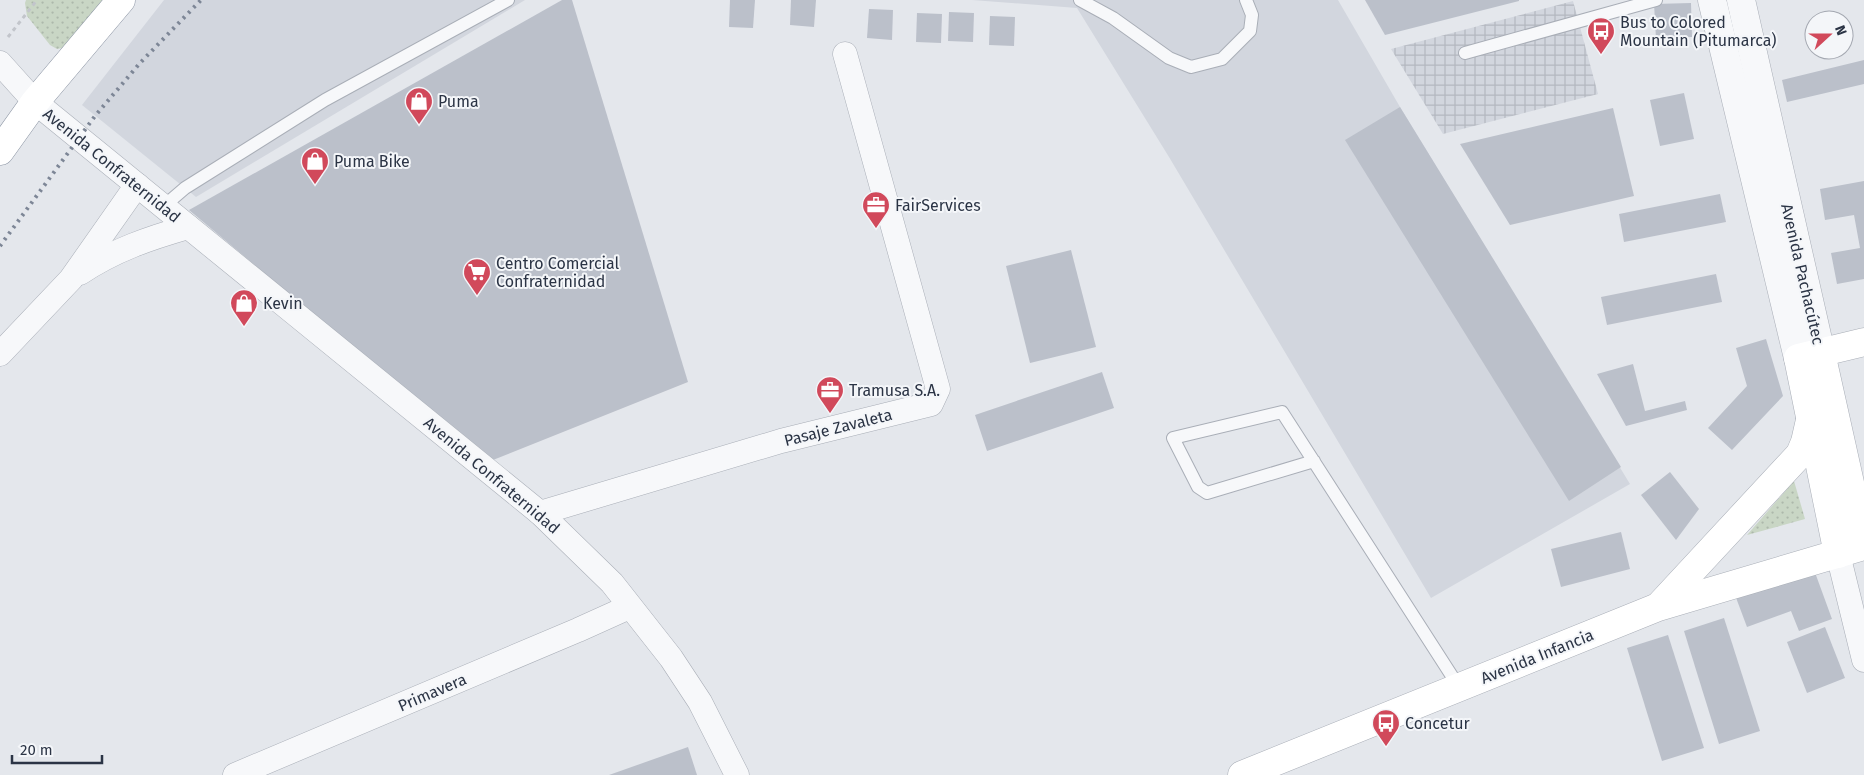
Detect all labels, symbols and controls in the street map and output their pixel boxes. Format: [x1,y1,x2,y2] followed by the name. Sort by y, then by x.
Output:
[1804,10,1854,60] north arrow
[1620,13,1777,50] place label: Bus to Colored Mountain (Pitumarca)
[1586,16,1616,55] bus stop icon: Bus to Colored Mountain (Pitumarca)
[1831,23,1850,38] text: N
[404,86,434,125] shop icon: Puma
[438,92,479,111] place label: Puma
[39,104,184,227] street label: Avenida Confraternidad
[300,146,330,185] shop icon: Puma Bike
[334,152,410,171] place label: Puma Bike
[861,190,891,229] office icon: FairServices
[895,196,981,215] place label: FairServices
[1777,202,1828,347] street label: Avenida Pachacútec
[496,254,620,291] place label: Centro Comercial Confraternidad
[462,257,492,296] supermarket icon: Centro Comercial Confraternidad
[229,288,259,327] shop icon: Kevin
[263,294,303,313] place label: Kevin
[815,375,845,414] office icon: Tramusa S.A.
[849,381,940,400] place label: Tramusa S.A.
[782,405,894,450] street label: Pasaje Zavaleta
[420,413,563,538] street label: Avenida Confraternidad
[1478,625,1596,688] street label: Avenida Infancia
[395,670,469,715] street label: Primavera
[1371,708,1401,747] bus stop icon: Concetur
[1405,714,1470,733] place label: Concetur
[12,732,102,764] scale bar
[20,741,53,759] text: 20 m

